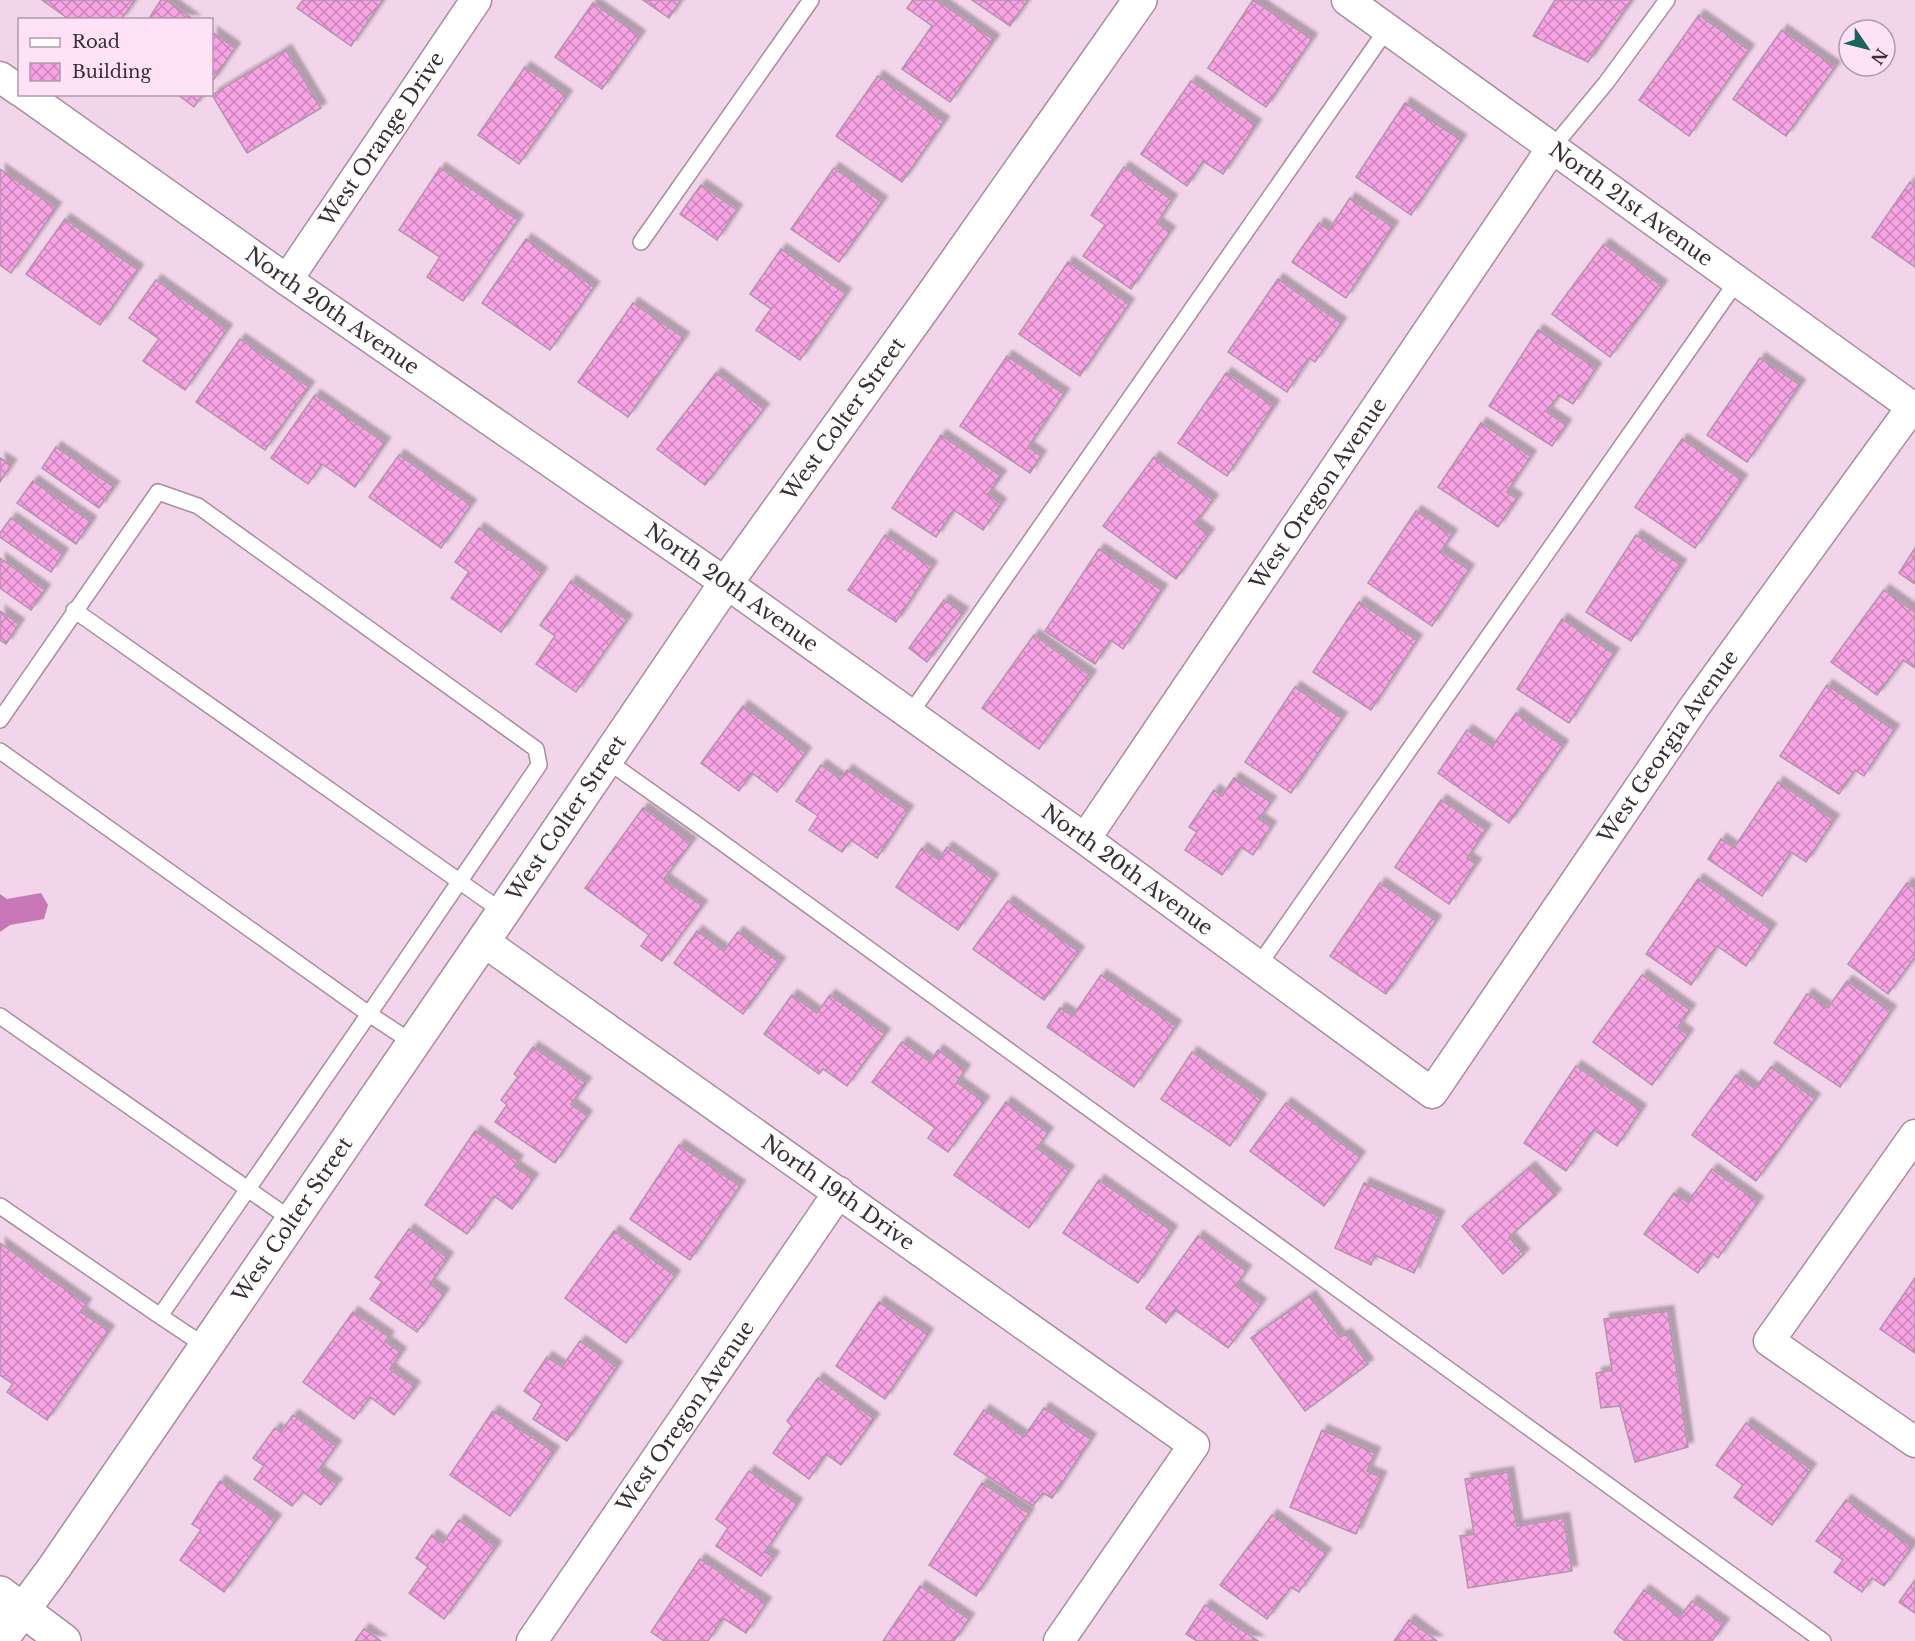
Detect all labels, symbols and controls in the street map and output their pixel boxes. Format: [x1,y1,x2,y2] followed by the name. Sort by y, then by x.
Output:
[18,18,213,96] legend
[1837,18,1897,78] north arrow
[72,31,120,53] text: Road
[1867,45,1892,69] text: N
[313,47,450,232] street label: West Orange Drive
[72,61,151,83] text: Building
[1544,137,1718,272] street label: North 21st Avenue
[240,241,424,380] street label: North 20th Avenue
[776,332,911,507] street label: West Colter Street
[1244,392,1393,595] street label: West Oregon Avenue
[640,518,823,658] street label: North 20th Avenue
[1592,645,1744,849] street label: West Georgia Avenue
[501,730,632,907] street label: West Colter Street
[1036,799,1218,941] street label: North 20th Avenue
[756,1129,920,1256] street label: North 19th Drive
[226,1132,358,1308] street label: West Colter Street
[610,1316,760,1518] street label: West Oregon Avenue

